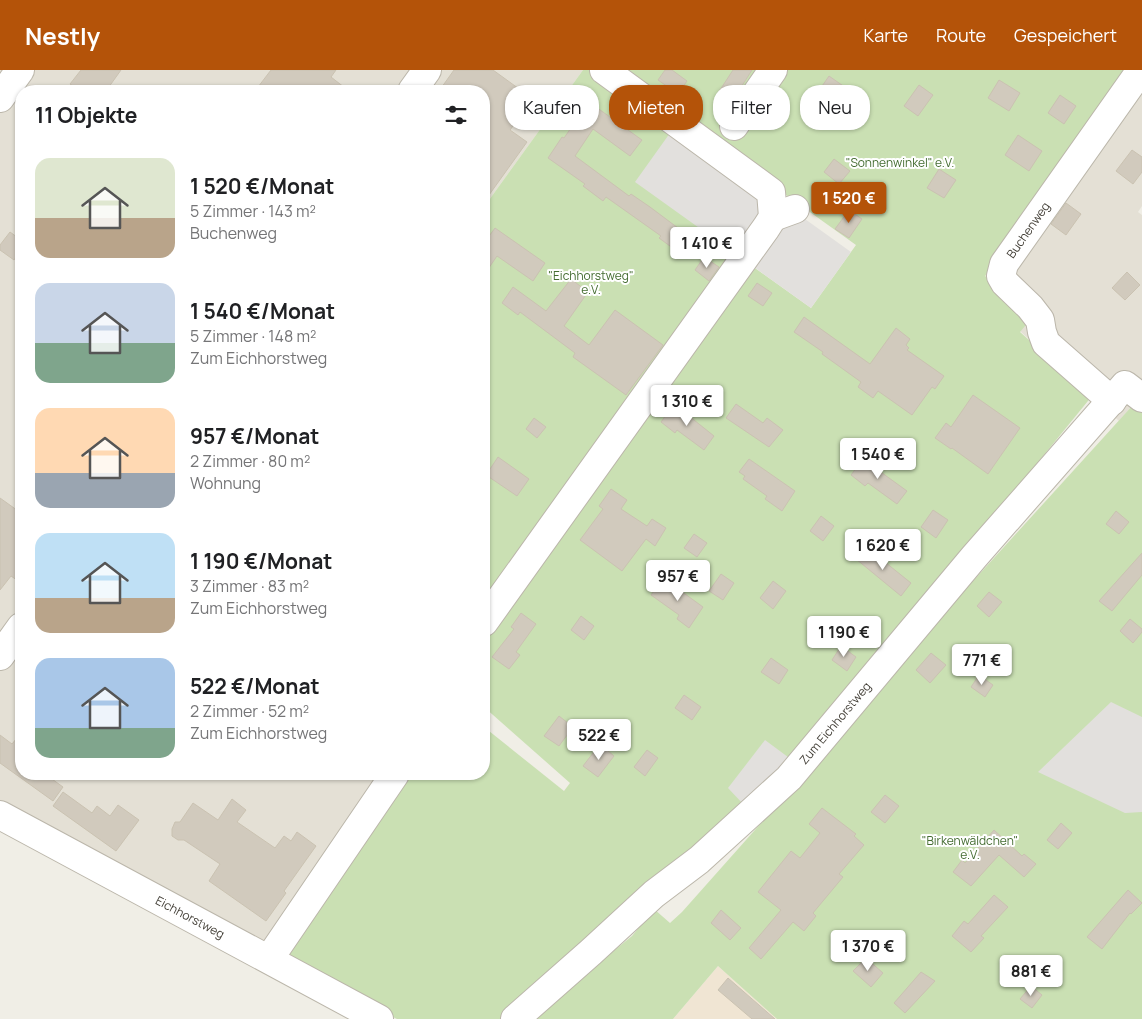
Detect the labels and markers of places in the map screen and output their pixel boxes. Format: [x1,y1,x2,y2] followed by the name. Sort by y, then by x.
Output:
[803,182,895,224] pin: 1 520 €
[661,226,753,269] pin: 1 410 €
[641,384,733,427] pin: 1 310 €
[832,438,924,480] pin: 1 540 €
[837,528,929,571] pin: 1 620 €
[643,560,713,602] pin: 957 €
[798,616,890,658] pin: 1 190 €
[947,644,1017,686] pin: 771 €
[564,718,634,761] pin: 522 €
[822,930,914,972] pin: 1 370 €
[996,954,1066,997] pin: 881 €

